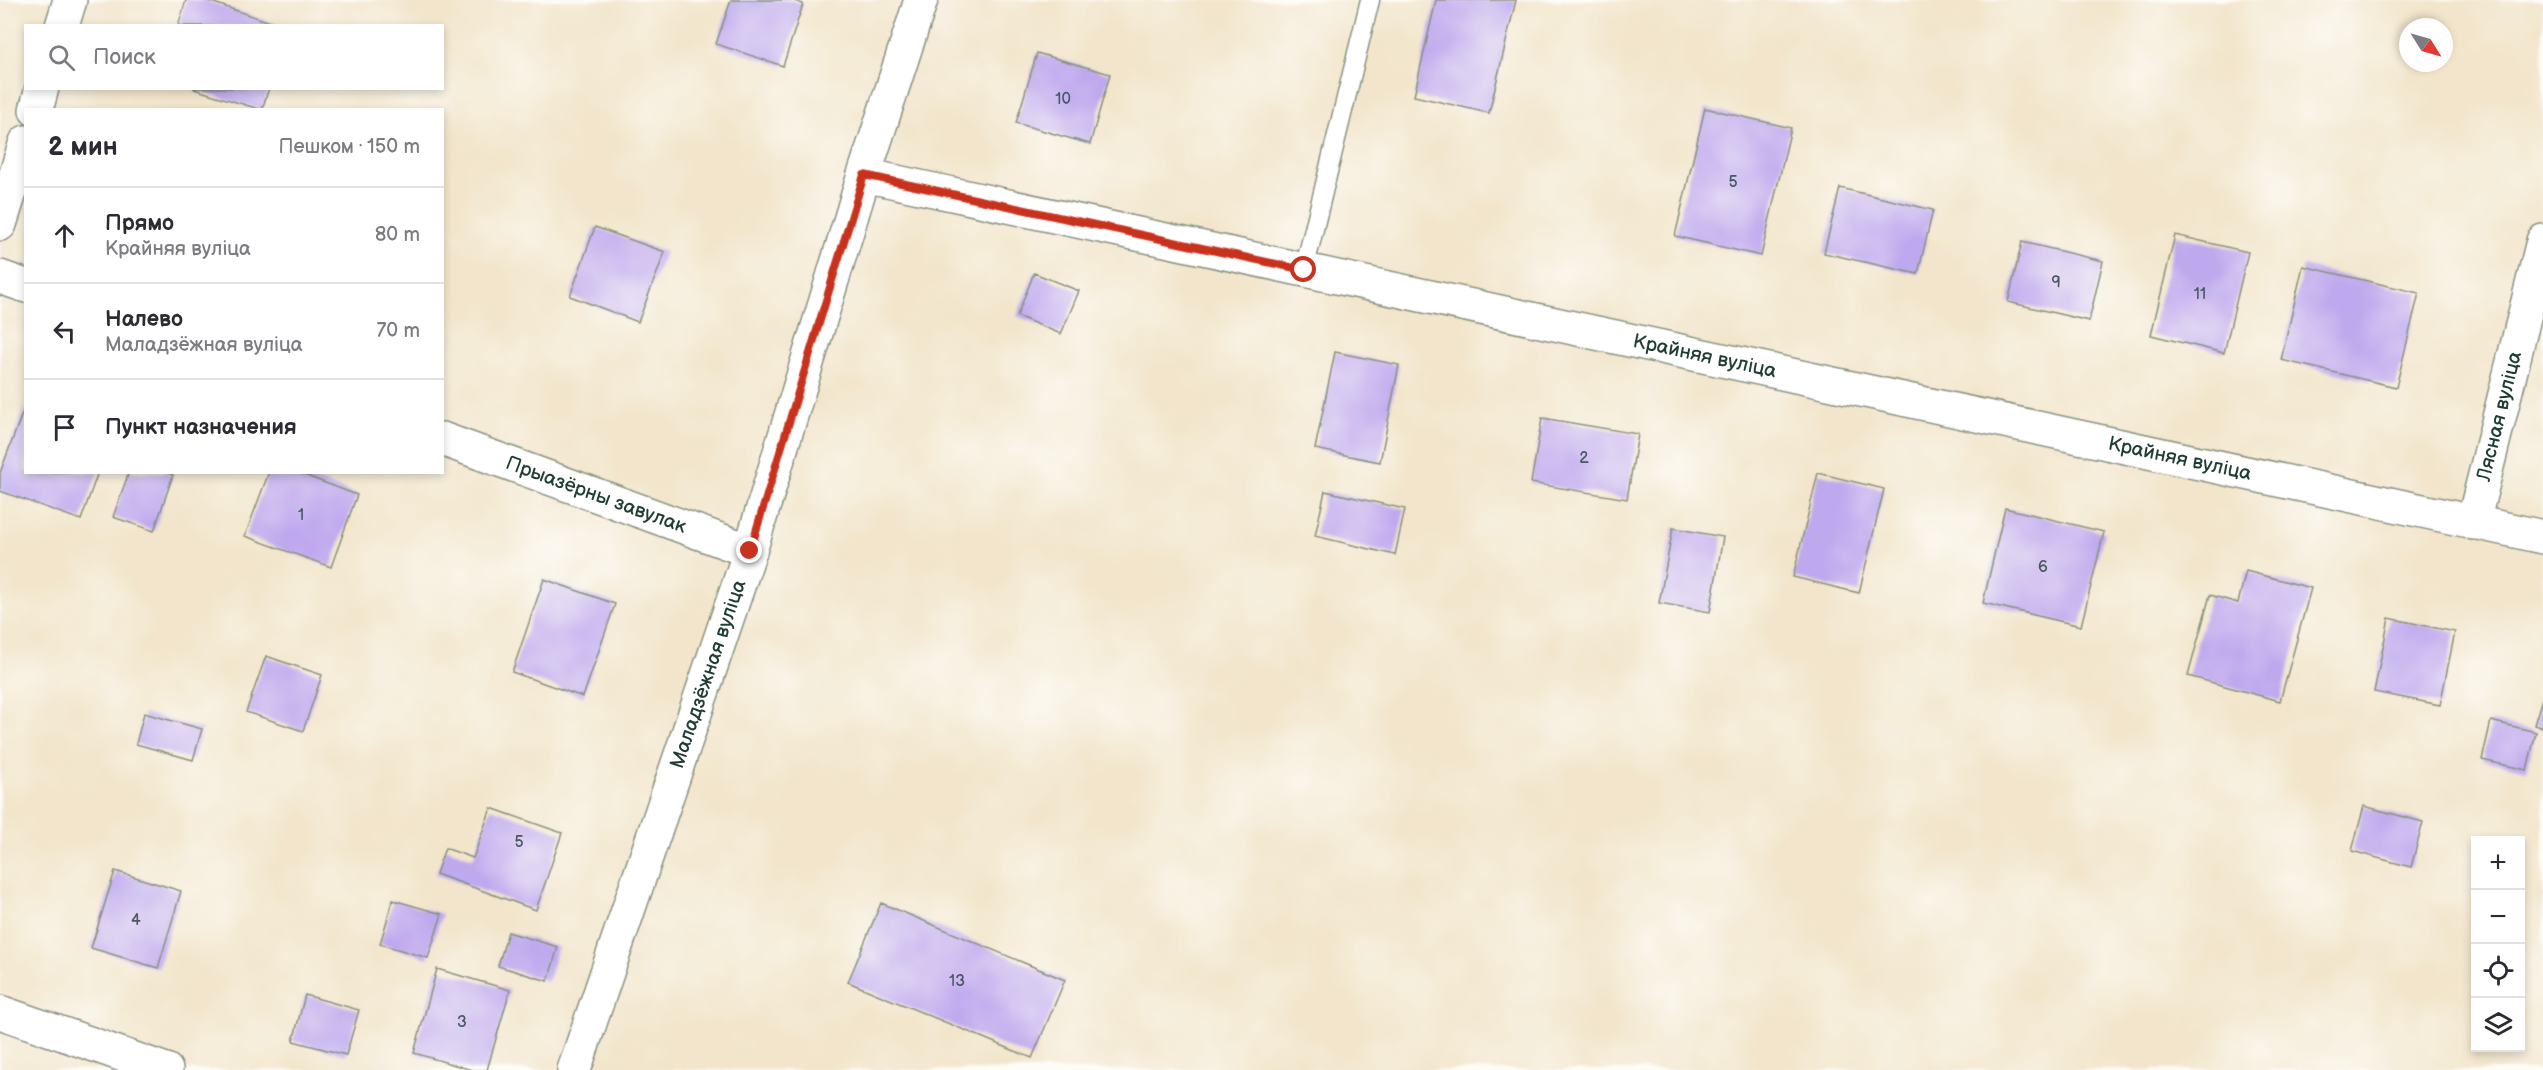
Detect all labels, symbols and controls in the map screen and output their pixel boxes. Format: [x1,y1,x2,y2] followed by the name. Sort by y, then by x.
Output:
[2399,18,2453,72] north arrow
[24,24,444,90] search box
[45,41,78,74] icon: search
[93,44,156,71] text: Поиск
[1055,90,1071,109] house number: 10
[48,132,118,163] text: 2 мин
[279,135,420,159] text: Пешком · 150 m
[1728,173,1738,192] house number: 5
[105,210,174,237] text: Прямо
[48,219,81,252] icon: ahead
[375,223,420,247] text: 80 m
[105,237,251,261] text: Крайняя вуліца
[1290,256,1316,282] route start
[2051,273,2061,292] house number: 9
[2194,285,2206,304] house number: 11
[105,306,183,333] text: Налево
[48,315,81,348] icon: left
[376,319,420,343] text: 70 m
[1631,329,1779,383] street label: Крайняя вуліца
[105,333,303,357] text: Маладзёжная вуліца
[2472,349,2527,485] street label: Лясная вуліца
[48,411,81,444] icon: arrive
[105,414,297,441] text: Пункт назначения
[2106,432,2254,486] street label: Крайняя вуліца
[1579,449,1589,468] house number: 2
[503,451,690,539] street label: Прыазёрны завулак
[298,506,304,525] house number: 1
[736,537,762,563] route end
[2038,558,2048,577] house number: 6
[665,576,751,772] street label: Маладзёжная вуліца
[514,833,524,852] house number: 5
[2471,836,2525,1052] map controls
[2471,836,2525,890] button: +
[2471,890,2525,944] button: −
[131,911,141,930] house number: 4
[2471,944,2525,998] button: locate
[949,972,965,991] house number: 13
[2471,998,2525,1052] button: layers
[457,1013,467,1032] house number: 3

